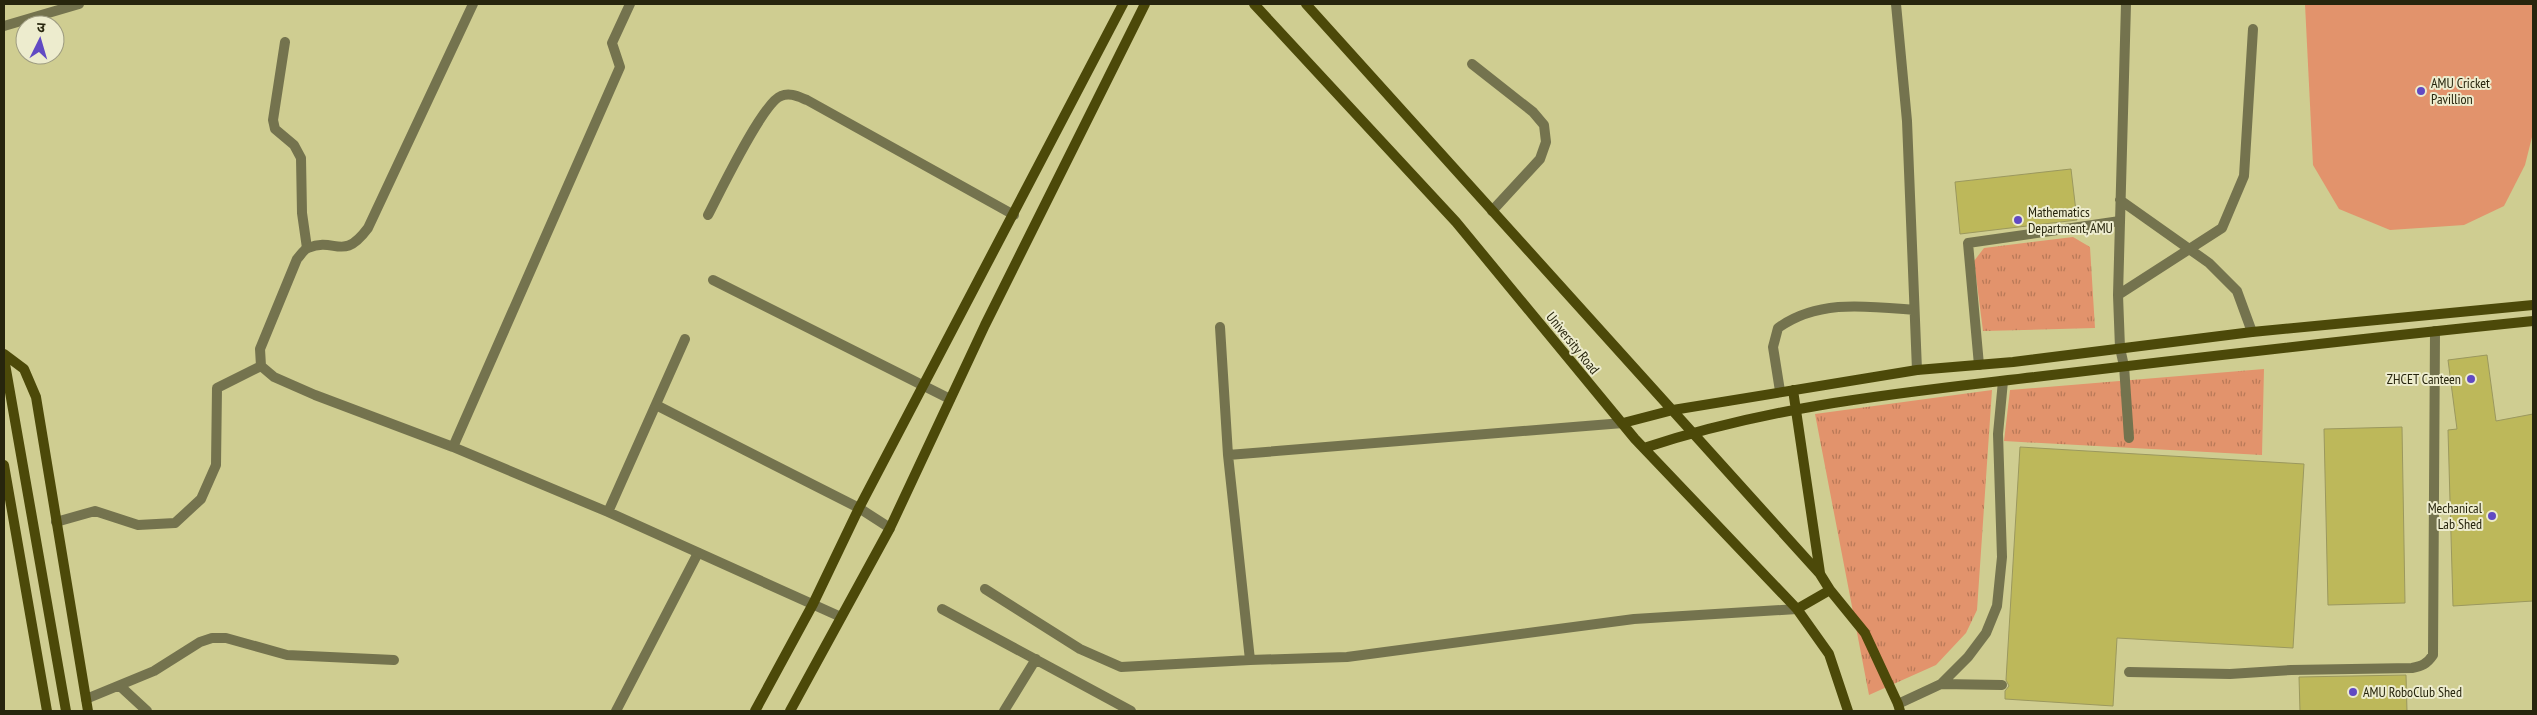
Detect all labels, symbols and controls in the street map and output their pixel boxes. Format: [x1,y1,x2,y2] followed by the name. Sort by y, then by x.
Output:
[15,15,65,65] north arrow
[36,18,47,36] text: उ
[2431,74,2490,108] place label: AMU Cricket Pavillion
[2415,85,2427,97] marker: AMU Cricket Pavillion
[2028,203,2113,237] place label: Mathematics Department, AMU
[2012,214,2024,226] marker: Mathematics Department, AMU
[1542,308,1604,378] street label: University Road
[2387,370,2461,388] place label: ZHCET Canteen
[2465,373,2477,385] marker: ZHCET Canteen
[2428,499,2483,533] place label: Mechanical Lab Shed
[2486,510,2498,522] marker: Mechanical Lab Shed
[2363,683,2462,701] place label: AMU RoboClub Shed
[2347,686,2359,698] marker: AMU RoboClub Shed

